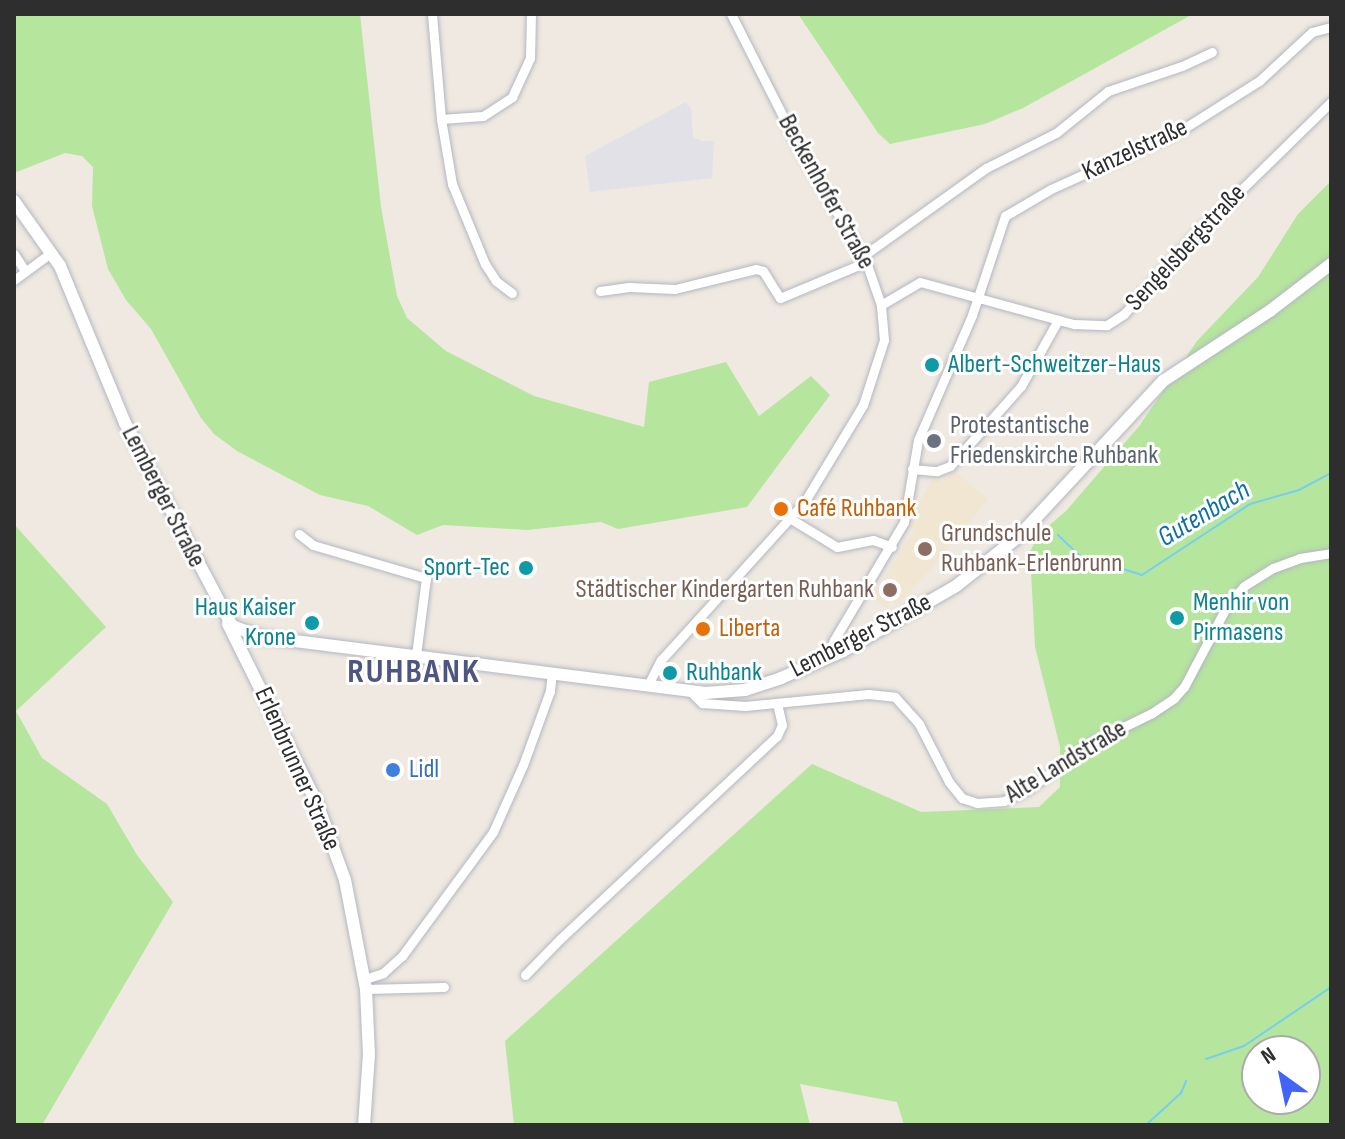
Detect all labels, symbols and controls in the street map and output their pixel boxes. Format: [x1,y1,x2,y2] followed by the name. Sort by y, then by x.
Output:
[771,109,881,275] street label: Beckenhofer Straße
[1077,112,1193,188] street label: Kanzelstraße
[1119,178,1253,318] street label: Sengelsbergstraße
[948,349,1161,381] place label: Albert-Schweitzer-Haus
[923,356,941,374] marker: Albert-Schweitzer-Haus
[950,410,1158,472] place label: Protestantische Friedenskirche Ruhbank
[114,421,212,573] street label: Lemberger Straße
[925,432,943,450] marker: Protestantische Friedenskirche Ruhbank
[1152,473,1256,555] water label: Gutenbach
[797,493,917,525] place label: Café Ruhbank
[772,500,790,518] marker: Café Ruhbank
[941,518,1122,580] place label: Grundschule Ruhbank-Erlenbrunn
[916,540,934,558] marker: Grundschule Ruhbank-Erlenbrunn
[424,552,510,584] place label: Sport-Tec
[517,559,535,577] marker: Sport-Tec
[576,574,874,606] place label: Städtischer Kindergarten Ruhbank
[881,581,899,599] marker: Städtischer Kindergarten Ruhbank
[785,587,937,685] street label: Lemberger Straße
[1193,587,1289,648] place label: Menhir von Pirmasens
[195,592,296,654] place label: Haus Kaiser Krone
[1168,609,1186,627] marker: Menhir von Pirmasens
[719,613,780,645] place label: Liberta
[303,614,321,632] marker: Haus Kaiser Krone
[694,620,712,638] marker: Liberta
[347,652,481,692] district label: RUHBANK
[686,657,762,689] place label: Ruhbank
[661,664,679,682] marker: Ruhbank
[247,682,347,856] street label: Erlenbrunner Straße
[1000,714,1132,810] street label: Alte Landstraße
[409,754,439,786] place label: Lidl
[384,761,402,779] marker: Lidl
[1241,1035,1321,1115] north arrow
[1256,1042,1281,1071] text: N

